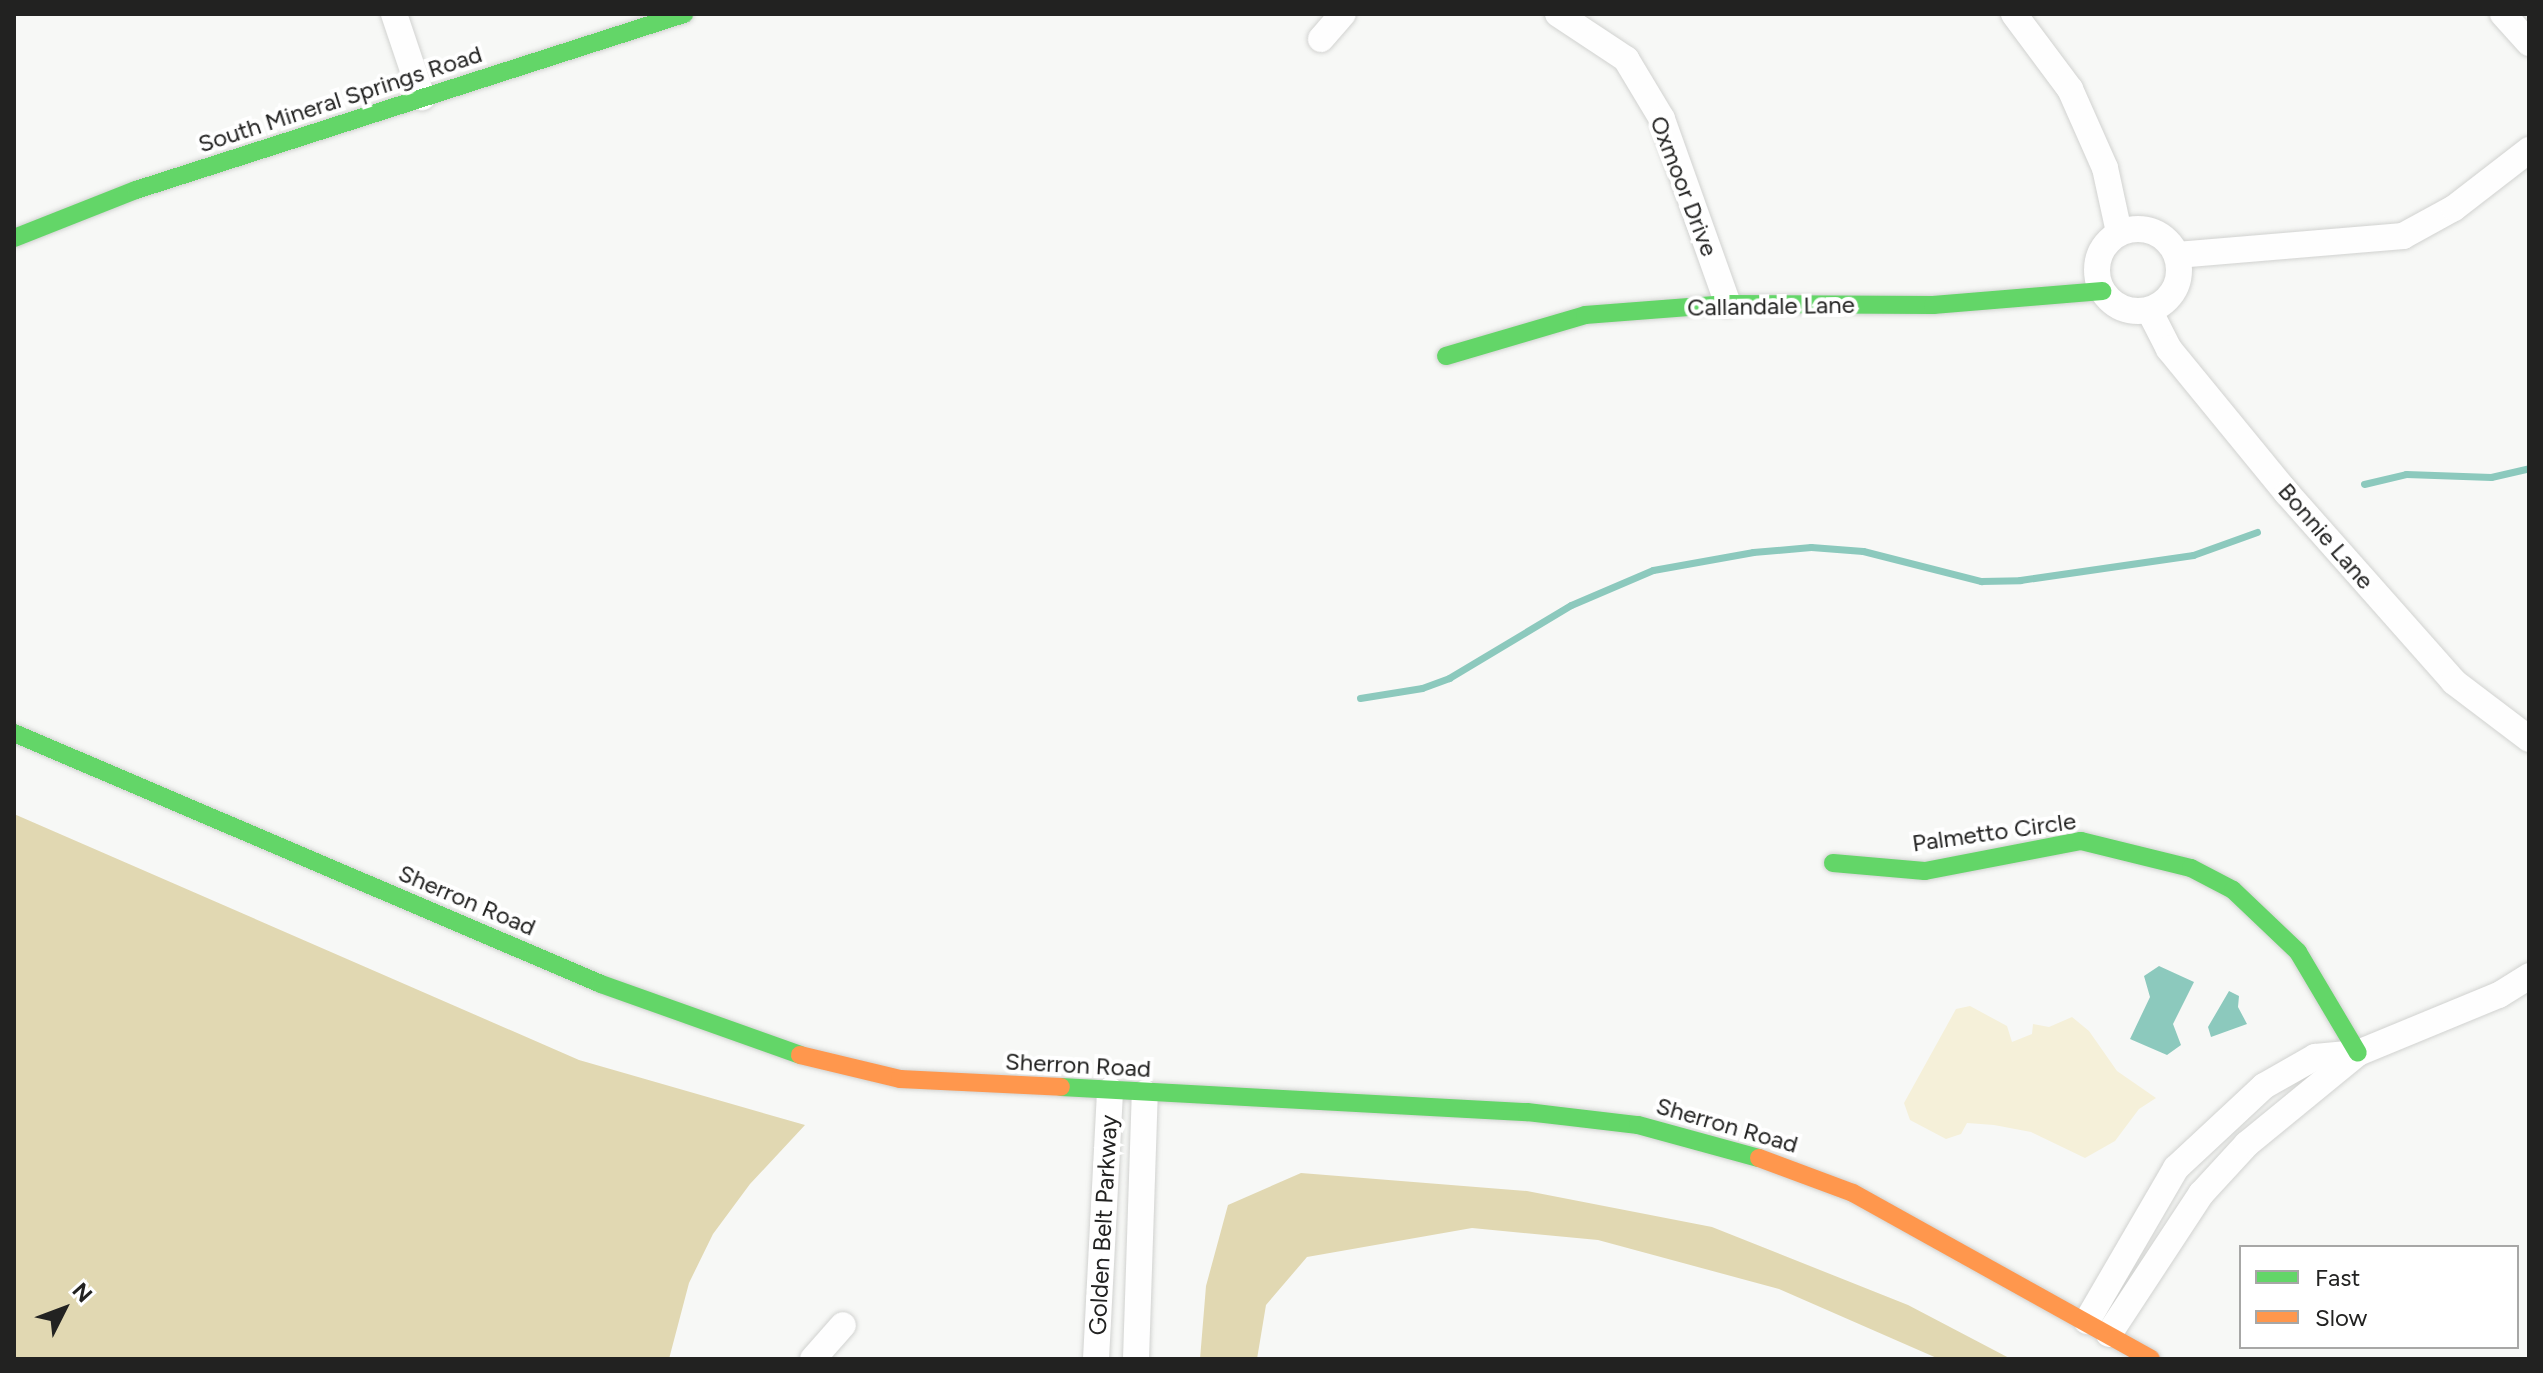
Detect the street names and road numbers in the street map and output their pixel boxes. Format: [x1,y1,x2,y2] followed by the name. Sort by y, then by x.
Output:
[194,39,486,159] street label: South Mineral Springs Road
[1644,112,1724,260] street label: Oxmoor Drive
[1687,290,1855,322] street label: Callandale Lane
[2272,477,2380,595] street label: Bonnie Lane
[1910,806,2078,858] street label: Palmetto Circle
[394,858,540,942] street label: Sherron Road
[1004,1047,1152,1083] street label: Sherron Road
[1653,1091,1801,1159] street label: Sherron Road
[1083,1114,1123,1336] street label: Golden Belt Parkway

